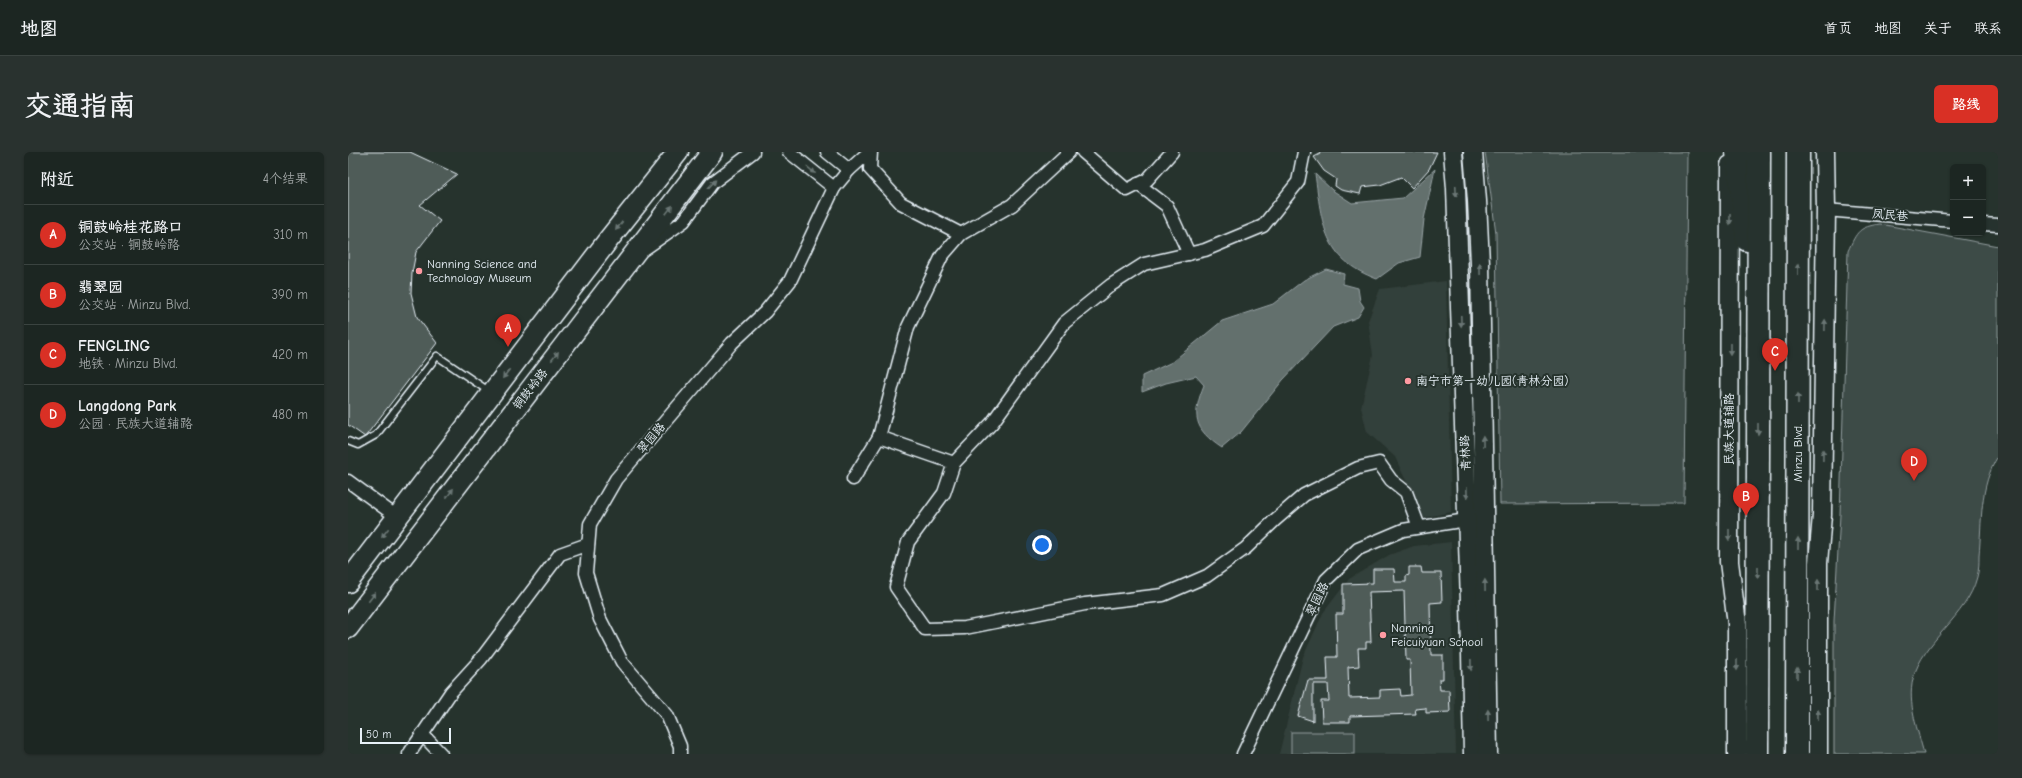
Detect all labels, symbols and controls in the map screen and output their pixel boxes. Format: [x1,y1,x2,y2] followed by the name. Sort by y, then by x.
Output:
[20,18,58,40] text: 地图
[1824,20,1852,37] text: 首页
[1874,20,1902,37] text: 地图
[1924,20,1952,37] text: 关于
[1974,20,2002,37] text: 联系
[1934,85,1998,123] button: 路线
[24,90,136,122] text: 交通指南
[1950,164,1986,236] map controls
[1950,164,1986,200] button: +
[806,166,817,174] one-way arrow
[40,170,74,189] text: 附近
[263,171,308,186] text: 4个结果
[707,179,717,189] one-way arrow
[1453,185,1460,197] one-way arrow
[1950,200,1986,236] button: −
[665,204,673,215] one-way arrow
[1871,206,1909,224] street label: 凤民巷
[1727,213,1733,226] one-way arrow
[78,218,183,236] text: 铜鼓岭桂花路口
[614,221,623,232] one-way arrow
[49,227,57,242] text: A
[273,227,308,242] text: 310 m
[78,237,180,252] text: 公交站 · 铜鼓岭路
[427,257,537,285] place label: Nanning Science and Technology Museum
[1477,262,1483,275] one-way arrow
[1795,262,1801,275] one-way arrow
[414,266,424,276] marker: Nanning Science and Technology Museum
[78,278,123,296] text: 翡翠园
[49,287,57,302] text: B
[272,287,308,302] text: 390 m
[78,297,191,312] text: 公交站 · Minzu Blvd.
[495,314,521,347] pin: A
[1457,315,1464,327] one-way arrow
[1822,318,1828,331] one-way arrow
[78,337,150,355] text: FENGLING
[1762,338,1788,371] pin: C
[1727,343,1733,356] one-way arrow
[49,347,57,362] text: C
[272,347,308,362] text: 420 m
[551,351,559,362] one-way arrow
[78,356,178,371] text: 地铁 · Minzu Blvd.
[510,366,550,412] street label: 铜鼓岭路
[502,369,510,380] one-way arrow
[1416,374,1568,388] place label: 南宁市第一幼儿园(青林分园)
[1403,376,1413,386] marker: 南宁市第一幼儿园(青林分园)
[1795,392,1801,405] one-way arrow
[1722,393,1736,465] street label: 民族大道辅路
[78,397,176,415] text: Langdong Park
[49,407,57,422] text: D
[272,407,308,422] text: 480 m
[78,416,193,431] text: 公园 · 民族大道辅路
[634,420,668,456] street label: 翠园路
[1755,423,1761,436] one-way arrow
[1791,424,1805,482] street label: Minzu Blvd.
[1480,434,1486,447] one-way arrow
[1457,435,1473,471] street label: 青林路
[1820,448,1826,461] one-way arrow
[1901,448,1927,481] pin: D
[1733,483,1759,516] pin: B
[1463,487,1470,499] one-way arrow
[446,488,455,499] one-way arrow
[381,528,389,539] one-way arrow
[1726,529,1732,542] one-way arrow
[1032,535,1052,555] your location
[1795,536,1801,549] one-way arrow
[1755,567,1761,580] one-way arrow
[1815,578,1821,591] one-way arrow
[1482,579,1489,591] one-way arrow
[1303,580,1331,618] street label: 翠园路
[367,591,376,602] one-way arrow
[1391,621,1483,649] place label: Nanning Feicuiyuan School
[1378,630,1388,640] marker: Nanning Feicuiyuan School
[1468,659,1475,671] one-way arrow
[1734,659,1740,672] one-way arrow
[1794,666,1800,679] one-way arrow
[1485,708,1491,721] one-way arrow
[1815,708,1821,721] one-way arrow
[360,726,451,745] scale bar
[366,728,391,741] text: 50 m

